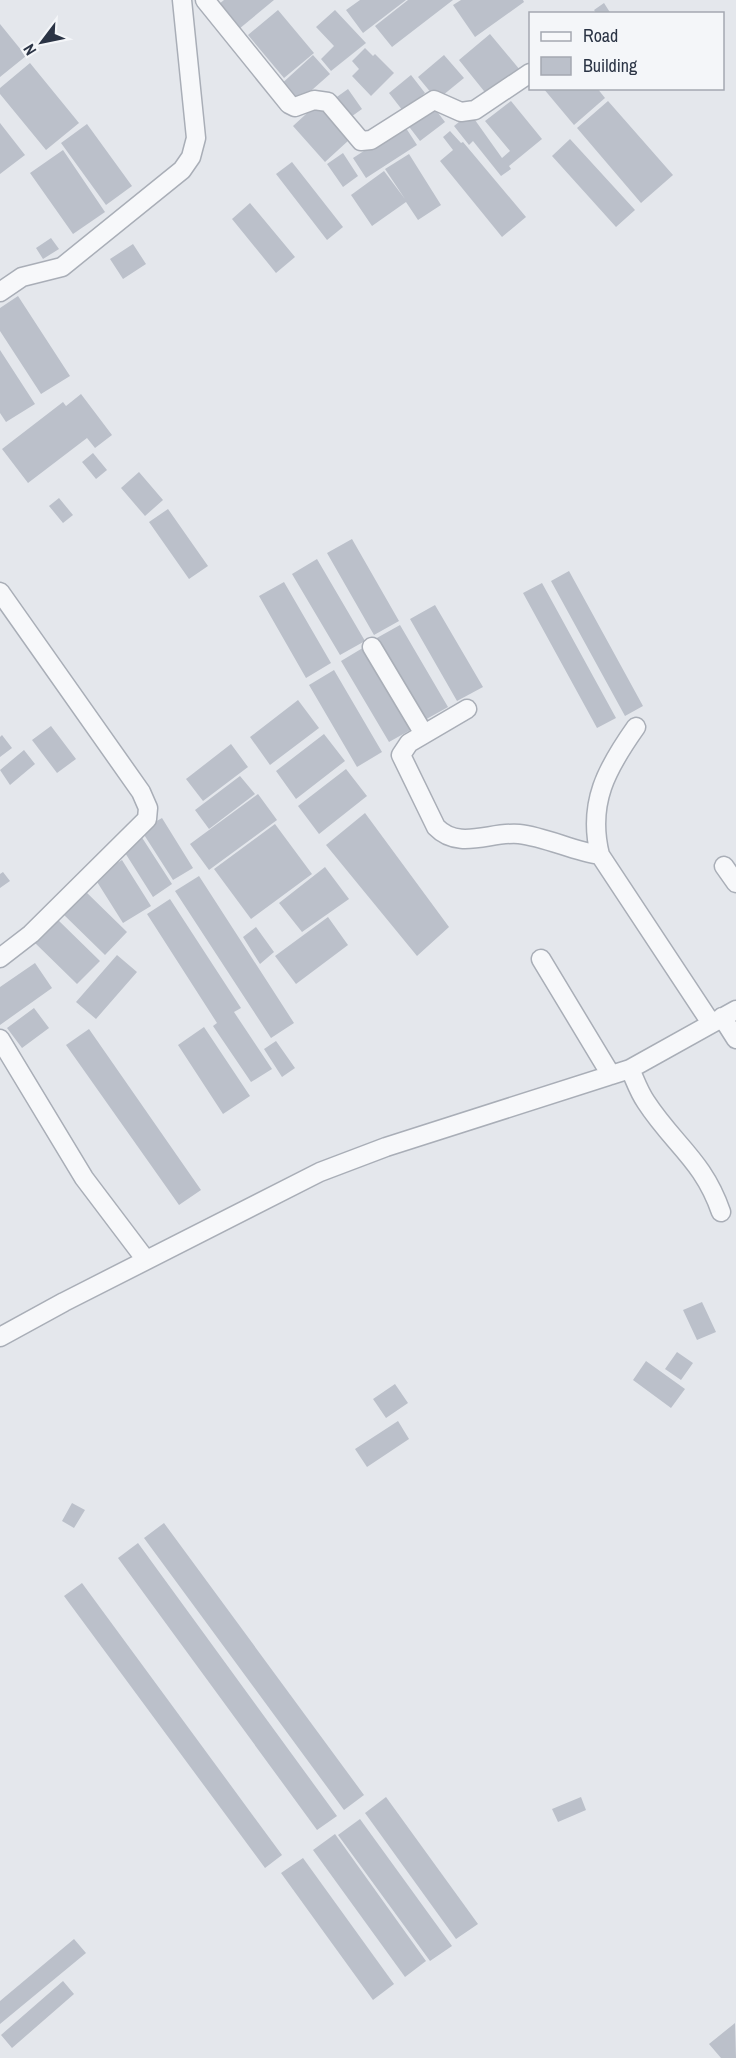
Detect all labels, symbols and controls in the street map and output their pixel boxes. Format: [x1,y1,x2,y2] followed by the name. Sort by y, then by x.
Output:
[12,12,72,72] north arrow
[529,12,724,90] legend
[583,23,618,48] text: Road
[17,40,41,60] text: N
[583,53,638,78] text: Building

